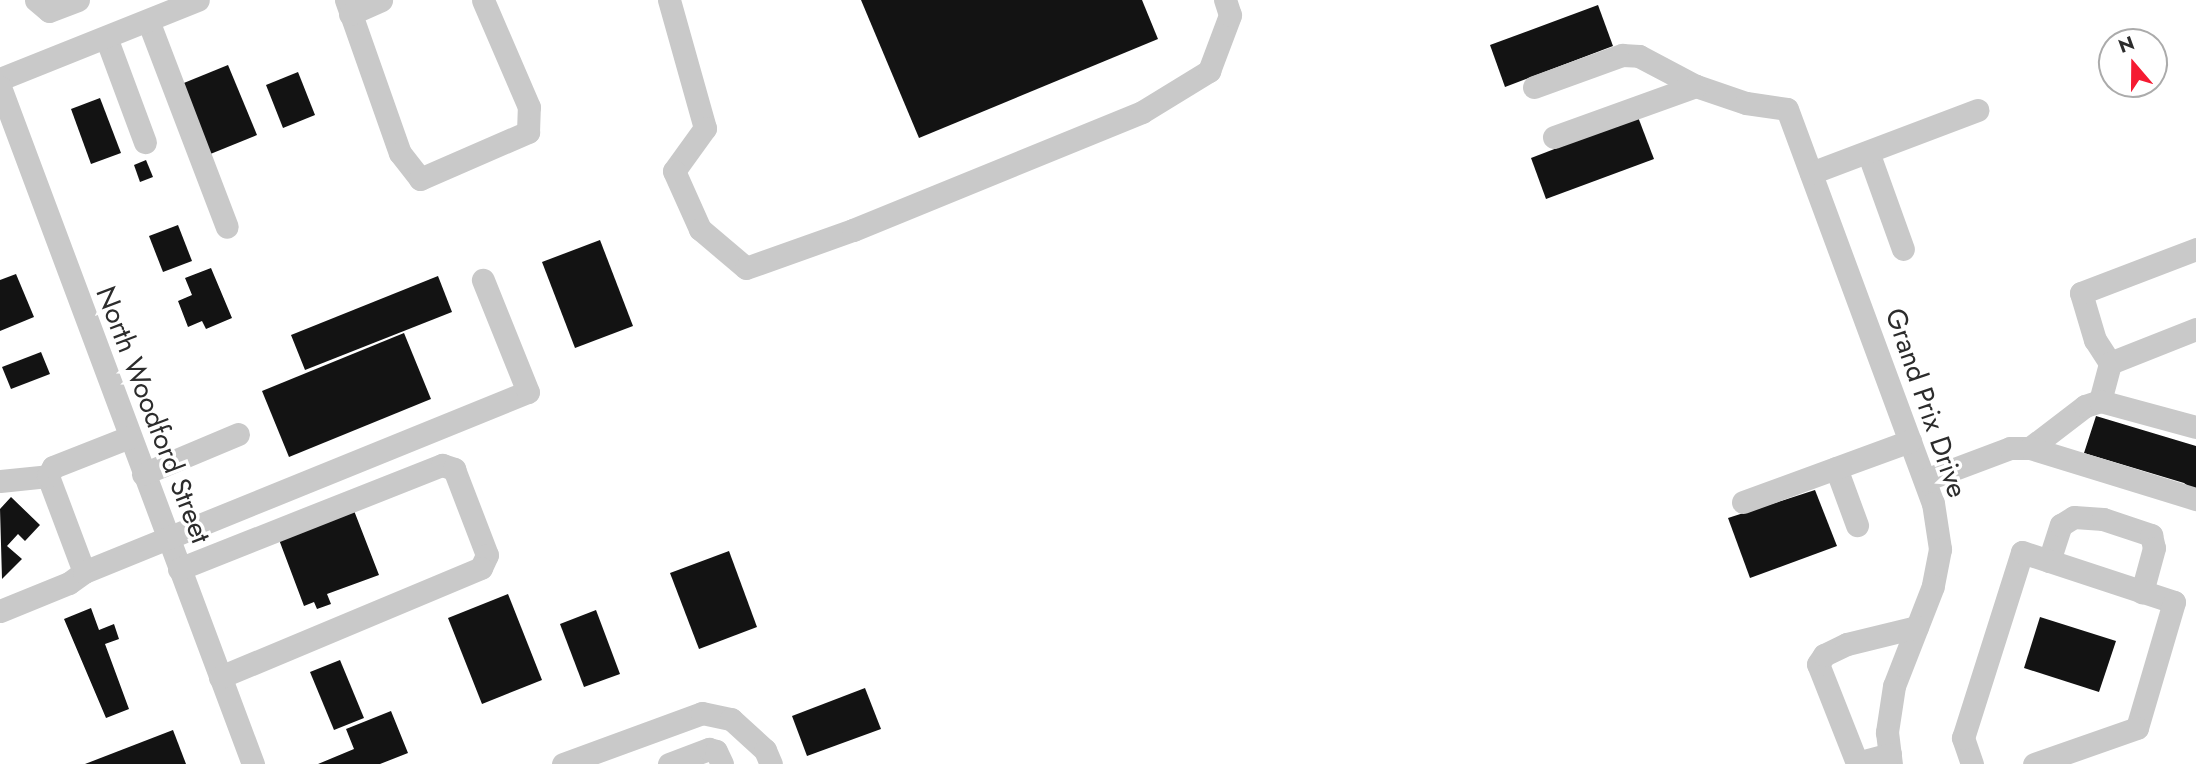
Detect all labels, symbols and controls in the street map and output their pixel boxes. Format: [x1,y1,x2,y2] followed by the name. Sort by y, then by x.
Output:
[2098,28,2168,98] north arrow
[2115,29,2138,60] text: N
[88,282,218,548] street label: North Woodford Street
[1878,304,1974,502] street label: Grand Prix Drive

